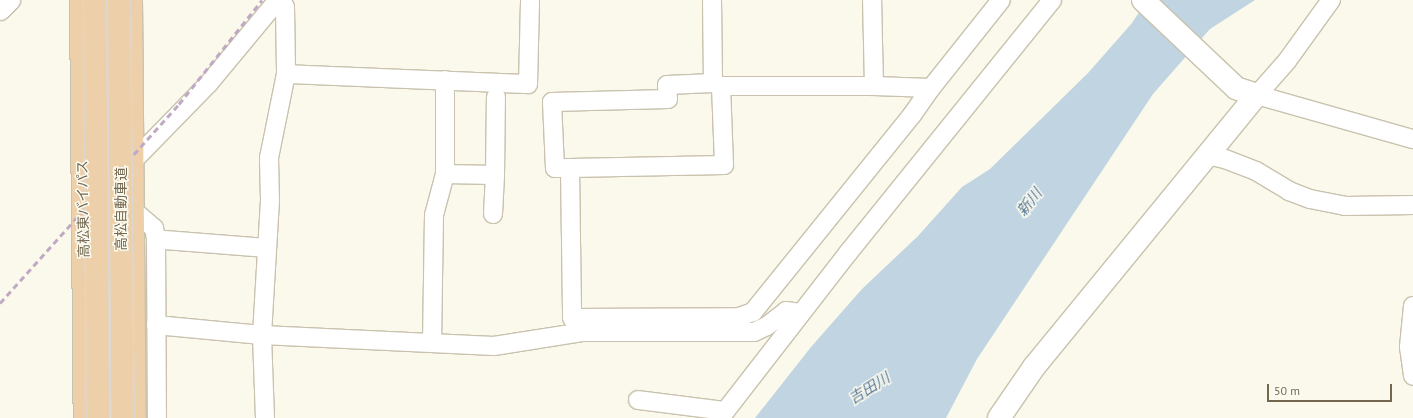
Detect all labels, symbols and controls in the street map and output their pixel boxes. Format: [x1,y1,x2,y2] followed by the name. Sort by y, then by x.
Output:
[74,160,92,258] street label: 高松東バイパス
[113,167,129,251] street label: 高松自動車道
[1013,185,1045,219] water label: 新川
[845,368,893,408] water label: 吉田川
[1269,376,1394,402] scale bar
[1274,383,1300,398] text: 50 m

